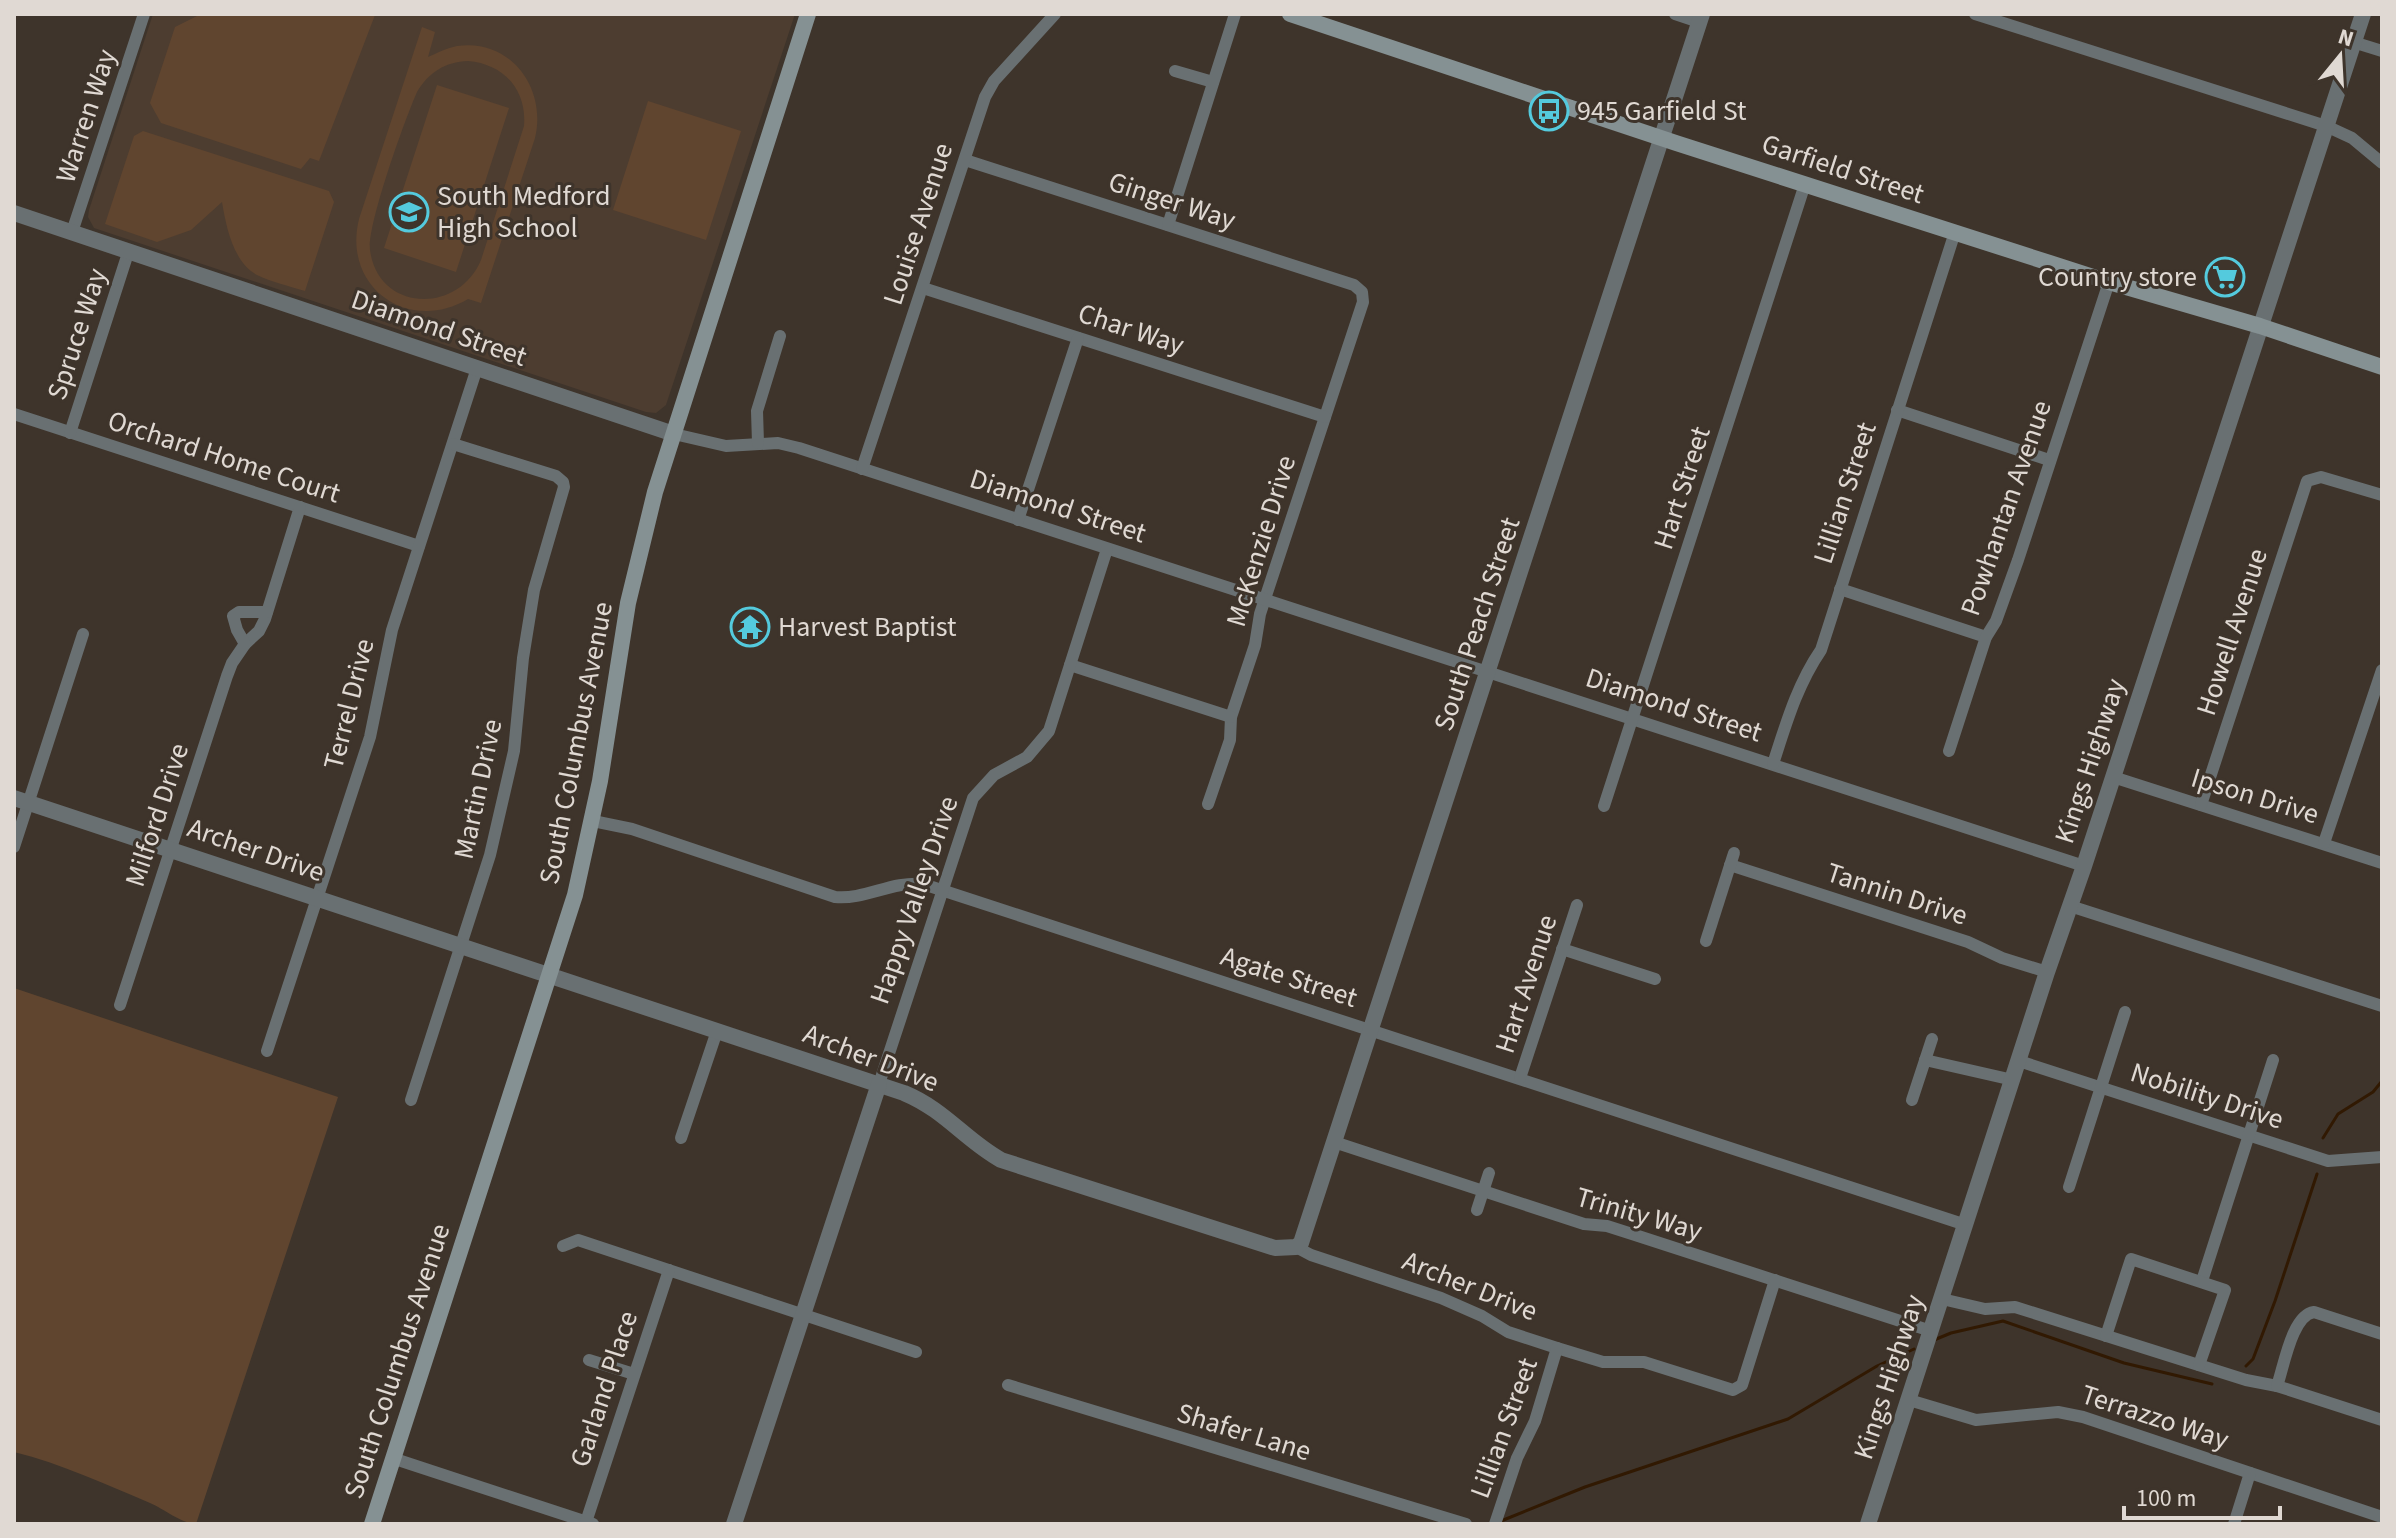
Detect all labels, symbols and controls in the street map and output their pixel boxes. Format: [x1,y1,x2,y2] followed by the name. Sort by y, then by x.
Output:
[2300,16,2380,96] north arrow
[2334,20,2358,55] text: N
[46,44,126,188] street label: Warren Way
[1528,90,1570,132] bus stop icon: 945 Garfield St
[1577,91,1747,131] place label: 945 Garfield St
[1757,124,1930,214] street label: Garfield Street
[873,138,963,310] street label: Louise Avenue
[1103,162,1241,240] street label: Ginger Way
[437,176,611,248] place label: South Medford High School
[388,191,430,233] school or university icon: South Medford High School
[2204,256,2246,298] supermarket icon: Country store
[2038,257,2197,297] place label: Country store
[37,263,117,405] street label: Spruce Way
[346,279,533,377] street label: Diamond Street
[1073,293,1189,365] street label: Char Way
[1950,395,2062,621] street label: Powhantan Avenue
[103,401,346,514] street label: Orchard Home Court
[1803,416,1887,569] street label: Lillian Street
[1643,421,1721,555] street label: Hart Street
[1216,450,1306,632] street label: McKenzie Drive
[965,459,1152,553] street label: Diamond Street
[1424,512,1531,736] street label: South Peach Street
[2186,543,2278,721] street label: Howell Avenue
[529,598,623,888] street label: South Columbus Avenue
[729,606,771,648] temple icon: Harvest Baptist
[778,607,957,647] place label: Harvest Baptist
[313,634,385,774] street label: Terrel Drive
[1581,658,1768,752] street label: Diamond Street
[2044,673,2136,849] street label: Kings Highway
[444,715,512,863] street label: Martin Drive
[115,738,199,892] street label: Milford Drive
[2186,758,2324,834] street label: Ipson Drive
[860,791,968,1009] street label: Happy Valley Drive
[182,808,330,892] street label: Archer Drive
[1821,852,1973,936] street label: Tannin Drive
[1485,910,1567,1058] street label: Hart Avenue
[1216,936,1363,1018] street label: Agate Street
[797,1014,945,1102] street label: Archer Drive
[2125,1052,2289,1140] street label: Nobility Drive
[1571,1177,1707,1251] street label: Trinity Way
[334,1218,460,1504] street label: South Columbus Avenue
[1396,1241,1544,1331] street label: Archer Drive
[1843,1289,1935,1465] street label: Kings Highway
[560,1306,648,1472] street label: Garland Place
[1460,1352,1548,1504] street label: Lillian Street
[2076,1374,2234,1460] street label: Terrazzo Way
[1172,1393,1316,1471] street label: Shafer Lane
[2124,1470,2280,1520] scale bar
[2136,1481,2196,1516] text: 100 m

